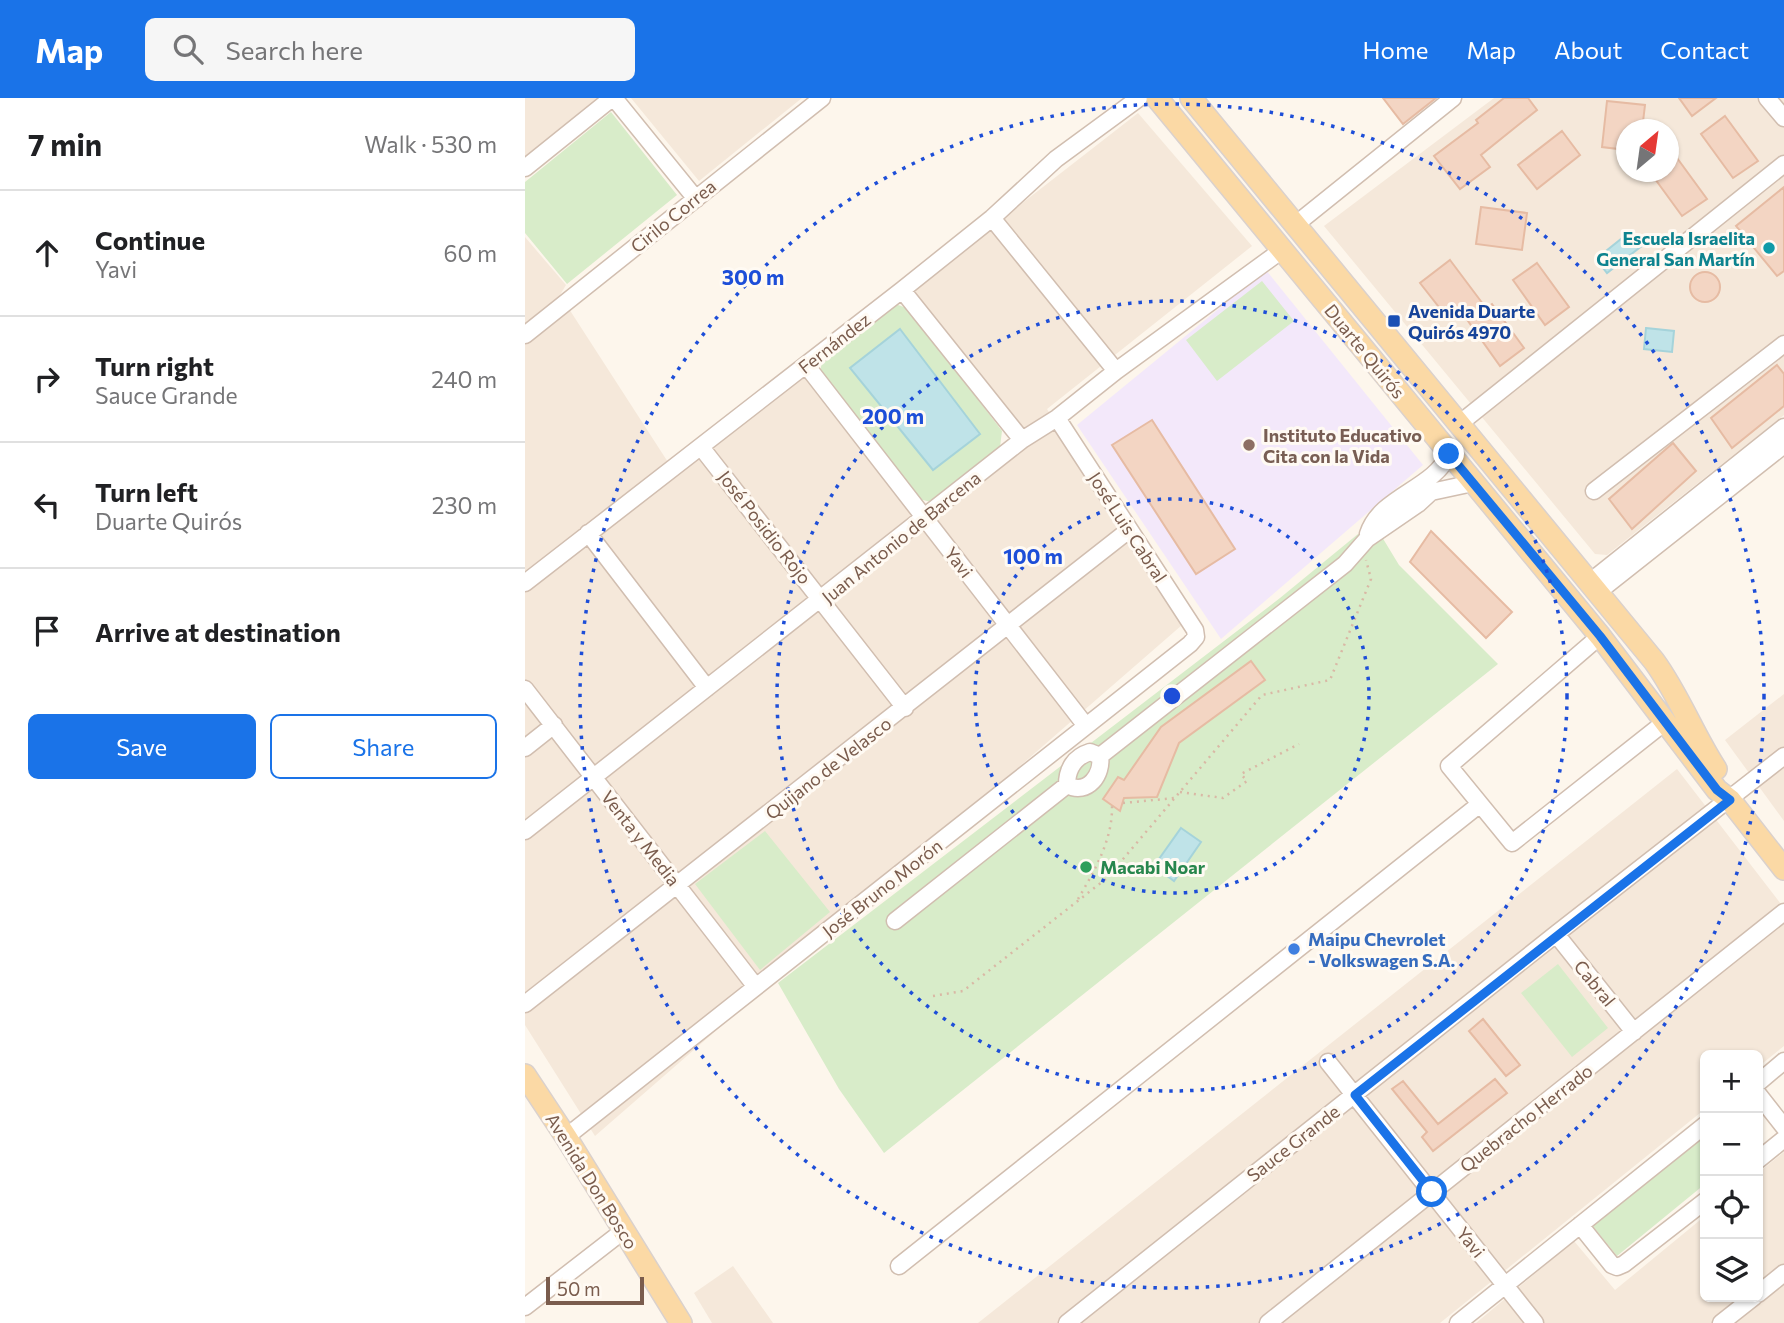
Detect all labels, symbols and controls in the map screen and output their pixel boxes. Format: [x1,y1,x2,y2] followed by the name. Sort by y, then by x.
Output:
[145,18,635,81] search box
[35,29,103,70] text: Map
[169,30,207,68] icon: search
[225,34,363,65] text: Search here
[1363,35,1429,64] text: Home
[1467,35,1516,64] text: Map
[1554,35,1622,64] text: About
[1660,35,1749,64] text: Contact
[1616,119,1679,182] north arrow
[28,125,102,162] text: 7 min
[364,130,497,158] text: Walk · 530 m
[626,175,720,257] street label: Cirilo Correa
[95,224,205,255] text: Continue
[1596,227,1755,270] place label: Escuela Israelita General San Martín
[28,234,66,272] icon: ahead
[444,239,497,267] text: 60 m
[1761,240,1777,256] marker: Escuela Israelita General San Martín
[95,255,137,283] text: Yavi
[722,264,784,289] text: 300 m
[1320,299,1410,403] street label: Duarte Quirós
[1408,300,1535,343] place label: Avenida Duarte Quirós 4970
[794,308,874,378] street label: Fernández
[1386,313,1402,329] marker: Avenida Duarte Quirós 4970
[95,350,214,381] text: Turn right
[28,360,66,398] icon: right
[431,365,497,393] text: 240 m
[95,381,238,409] text: Sauce Grande
[862,403,924,428] text: 200 m
[1263,424,1422,467] place label: Instituto Educativo Cita con la Vida
[1241,437,1257,453] marker: Instituto Educativo Cita con la Vida
[1433,438,1464,469] route end
[714,466,816,588] street label: José Posidio Rojo
[817,466,985,608] street label: Juan Antonio de Barcena
[1084,468,1172,586] street label: José Luis Cabral
[95,476,198,507] text: Turn left
[28,486,66,524] icon: left
[432,491,497,519] text: 230 m
[95,507,242,535] text: Duarte Quirós
[940,542,978,582] street label: Yavi
[1003,543,1063,568] text: 100 m
[28,612,66,650] icon: arrive
[95,616,341,647] text: Arrive at destination
[1160,684,1184,708] centre of rings
[761,712,895,824] street label: Quijano de Velasco
[28,714,256,779] button: Save
[270,714,497,779] button: Share
[597,786,685,890] street label: Venta y Media
[818,834,946,942] street label: José Bruno Morón
[1100,856,1206,878] place label: Macabi Noar
[1078,859,1094,875] marker: Macabi Noar
[1308,928,1456,971] place label: Maipu Chevrolet - Volkswagen S.A.
[1286,941,1302,957] marker: Maipu Chevrolet - Volkswagen S.A.
[1570,955,1620,1011] street label: Cabral
[1700,1050,1763,1302] map controls
[1700,1050,1763,1113] button: +
[1455,1059,1597,1177] street label: Quebracho Herrado
[1242,1100,1344,1186] street label: Sauce Grande
[541,1109,643,1253] street label: Avenida Don Bosco
[1700,1113,1763,1176] button: −
[1416,1176,1447,1207] route start
[1700,1176,1763,1239] button: locate
[1452,1222,1490,1262] street label: Yavi
[1700,1239,1763,1302] button: layers
[546,1274,644,1306] scale bar
[557,1277,601,1300] text: 50 m

